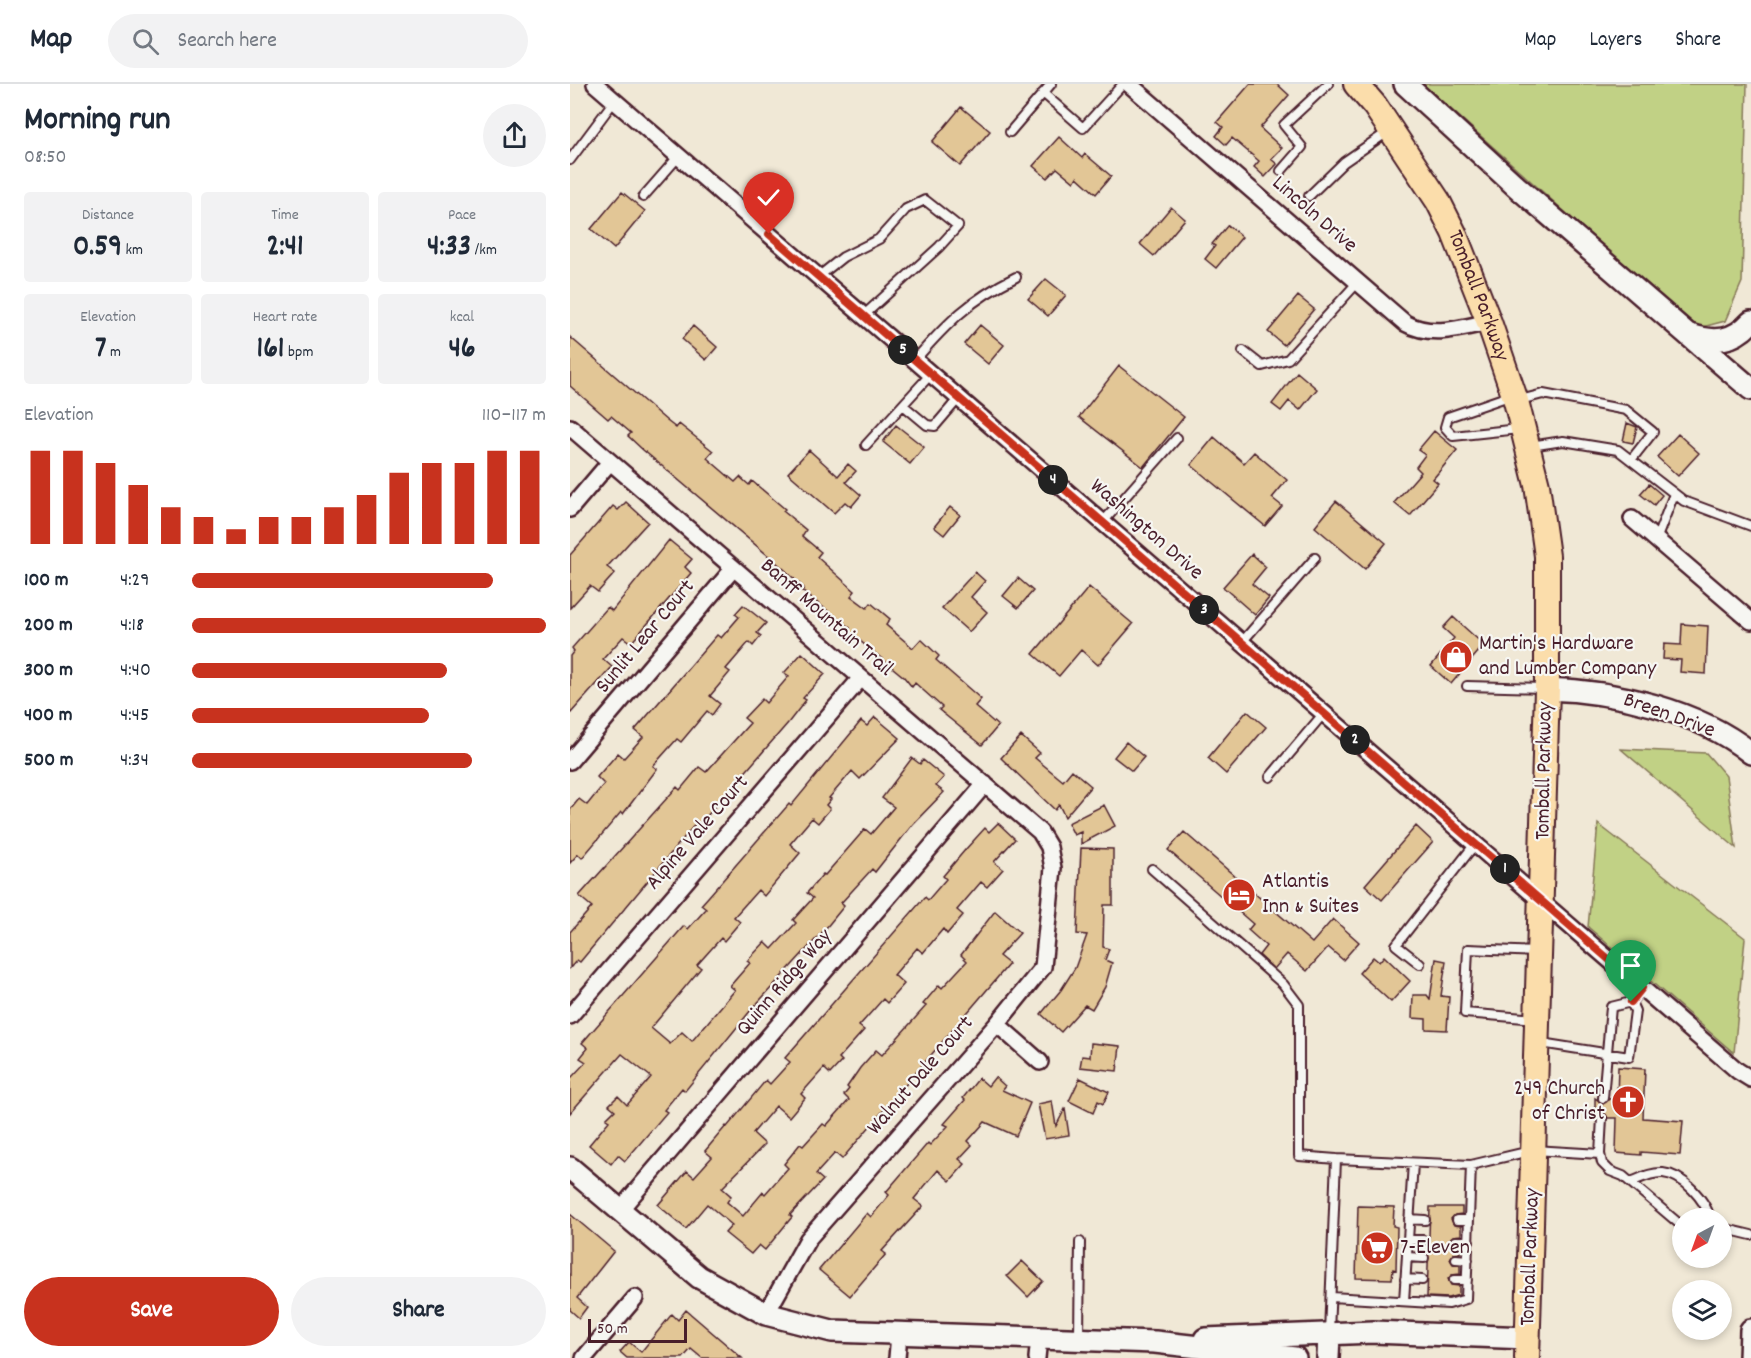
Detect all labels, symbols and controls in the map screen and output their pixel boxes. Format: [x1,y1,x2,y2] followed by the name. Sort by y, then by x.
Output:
[108,14,528,68] search box
[30,21,72,61] text: Map
[129,25,162,58] icon: search
[177,26,277,57] text: Search here
[1525,26,1556,56] text: Map
[1589,26,1642,56] text: Layers
[1675,26,1721,56] text: Share
[24,98,171,145] text: Morning run
[483,104,546,167] button: share
[24,144,66,172] text: 08:50
[1264,169,1364,261] street label: Lincoln Drive
[743,172,794,234] pin
[752,181,785,214] icon: check
[82,204,134,227] text: Distance
[271,204,299,227] text: Time
[448,204,476,227] text: Pace
[1439,226,1517,366] street label: Tomball Parkway
[73,227,122,270] text: 0.59
[266,227,304,270] text: 2:41
[427,227,471,270] text: 4:33
[122,239,143,262] text: km
[471,239,497,262] text: /km
[80,306,136,329] text: Elevation
[253,306,317,329] text: Heart rate
[450,306,474,329] text: kcal
[95,329,106,372] text: 7
[257,329,284,372] text: 161
[448,329,476,372] text: 46
[888,335,918,365] pin: 5
[899,338,907,361] text: 5
[106,341,121,364] text: m
[284,341,313,364] text: bpm
[24,402,94,430] text: Elevation
[482,402,546,430] text: 110–117 m
[1038,465,1068,495] pin: 4
[1050,468,1056,491] text: 4
[1082,472,1210,588] street label: Washington Drive
[753,551,899,685] street label: Banff Mountain Trail
[24,567,69,595] text: 100 m
[120,567,150,595] text: 4:29
[589,573,703,701] street label: Sunlit Lear Court
[1189,595,1219,625] pin: 3
[1200,598,1208,621] text: 3
[24,612,73,640] text: 200 m
[120,612,144,640] text: 4:18
[1479,629,1657,685] place label: Martin's Hardware and Lumber Company
[1438,639,1474,675] shop icon: Martin's Hardware and Lumber Company
[24,657,73,685] text: 300 m
[120,657,151,685] text: 4:40
[1619,685,1719,747] street label: Breen Drive
[1528,701,1562,840] street label: Tomball Parkway
[24,702,72,730] text: 400 m
[120,702,149,730] text: 4:45
[1340,725,1370,755] pin: 2
[1352,728,1359,751] text: 2
[24,747,73,775] text: 500 m
[120,747,149,775] text: 4:34
[639,769,757,897] street label: Alpine Vale Court
[1490,854,1520,884] pin: 1
[1503,857,1507,880] text: 1
[1262,867,1359,923] place label: Atlantis Inn & Suites
[1221,877,1257,913] hotel icon: Atlantis Inn & Suites
[730,922,841,1043] street label: Quinn Ridge Way
[1605,940,1656,1002] pin
[1614,949,1647,982] icon: arrive
[860,1010,982,1142] street label: Walnut Dale Court
[1514,1074,1605,1130] place label: 249 Church of Christ
[1610,1084,1646,1120] church icon: 249 Church of Christ
[1513,1186,1549,1326] street label: Tomball Parkway
[1672,1208,1732,1268] north arrow
[1672,1208,1732,1340] map controls
[1359,1230,1395,1266] supermarket icon: 7-Eleven
[1400,1233,1470,1264] place label: 7-Eleven
[24,1277,279,1346] button: Save
[291,1277,546,1346] button: Share
[1672,1280,1732,1340] button: layers
[588,1316,687,1344] scale bar
[597,1318,628,1341] text: 50 m

